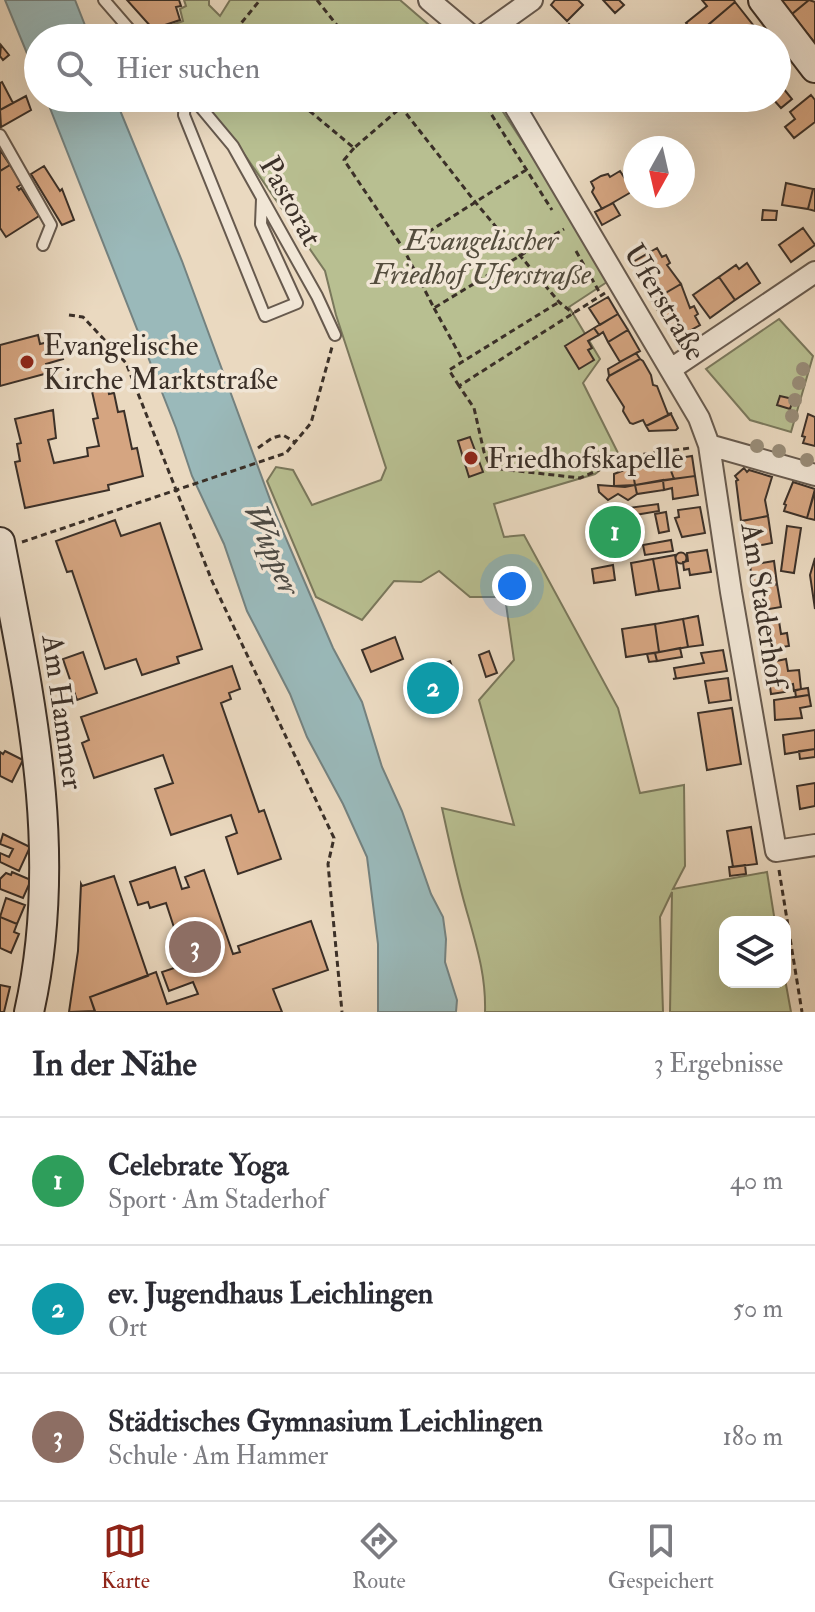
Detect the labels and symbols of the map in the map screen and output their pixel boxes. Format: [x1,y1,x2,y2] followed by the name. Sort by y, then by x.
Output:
[623,136,695,208] north arrow
[251,150,330,253] street label: Pastorat
[369,222,592,293] park label: Evangelischer Friedhof Uferstraße
[615,237,714,367] street label: Uferstraße
[43,327,278,398] place label: Evangelische Kirche Marktstraße
[18,353,36,371] marker: Evangelische Kirche Marktstraße
[487,440,684,477] place label: Friedhofskapelle
[462,449,480,467] marker: Friedhofskapelle
[235,497,310,603] water label: Wupper
[589,502,641,562] pin: 1
[732,519,795,694] street label: Am Staderhof
[492,566,532,606] your location
[33,631,92,792] street label: Am Hammer
[407,658,459,718] pin: 2
[169,917,221,977] pin: 3

